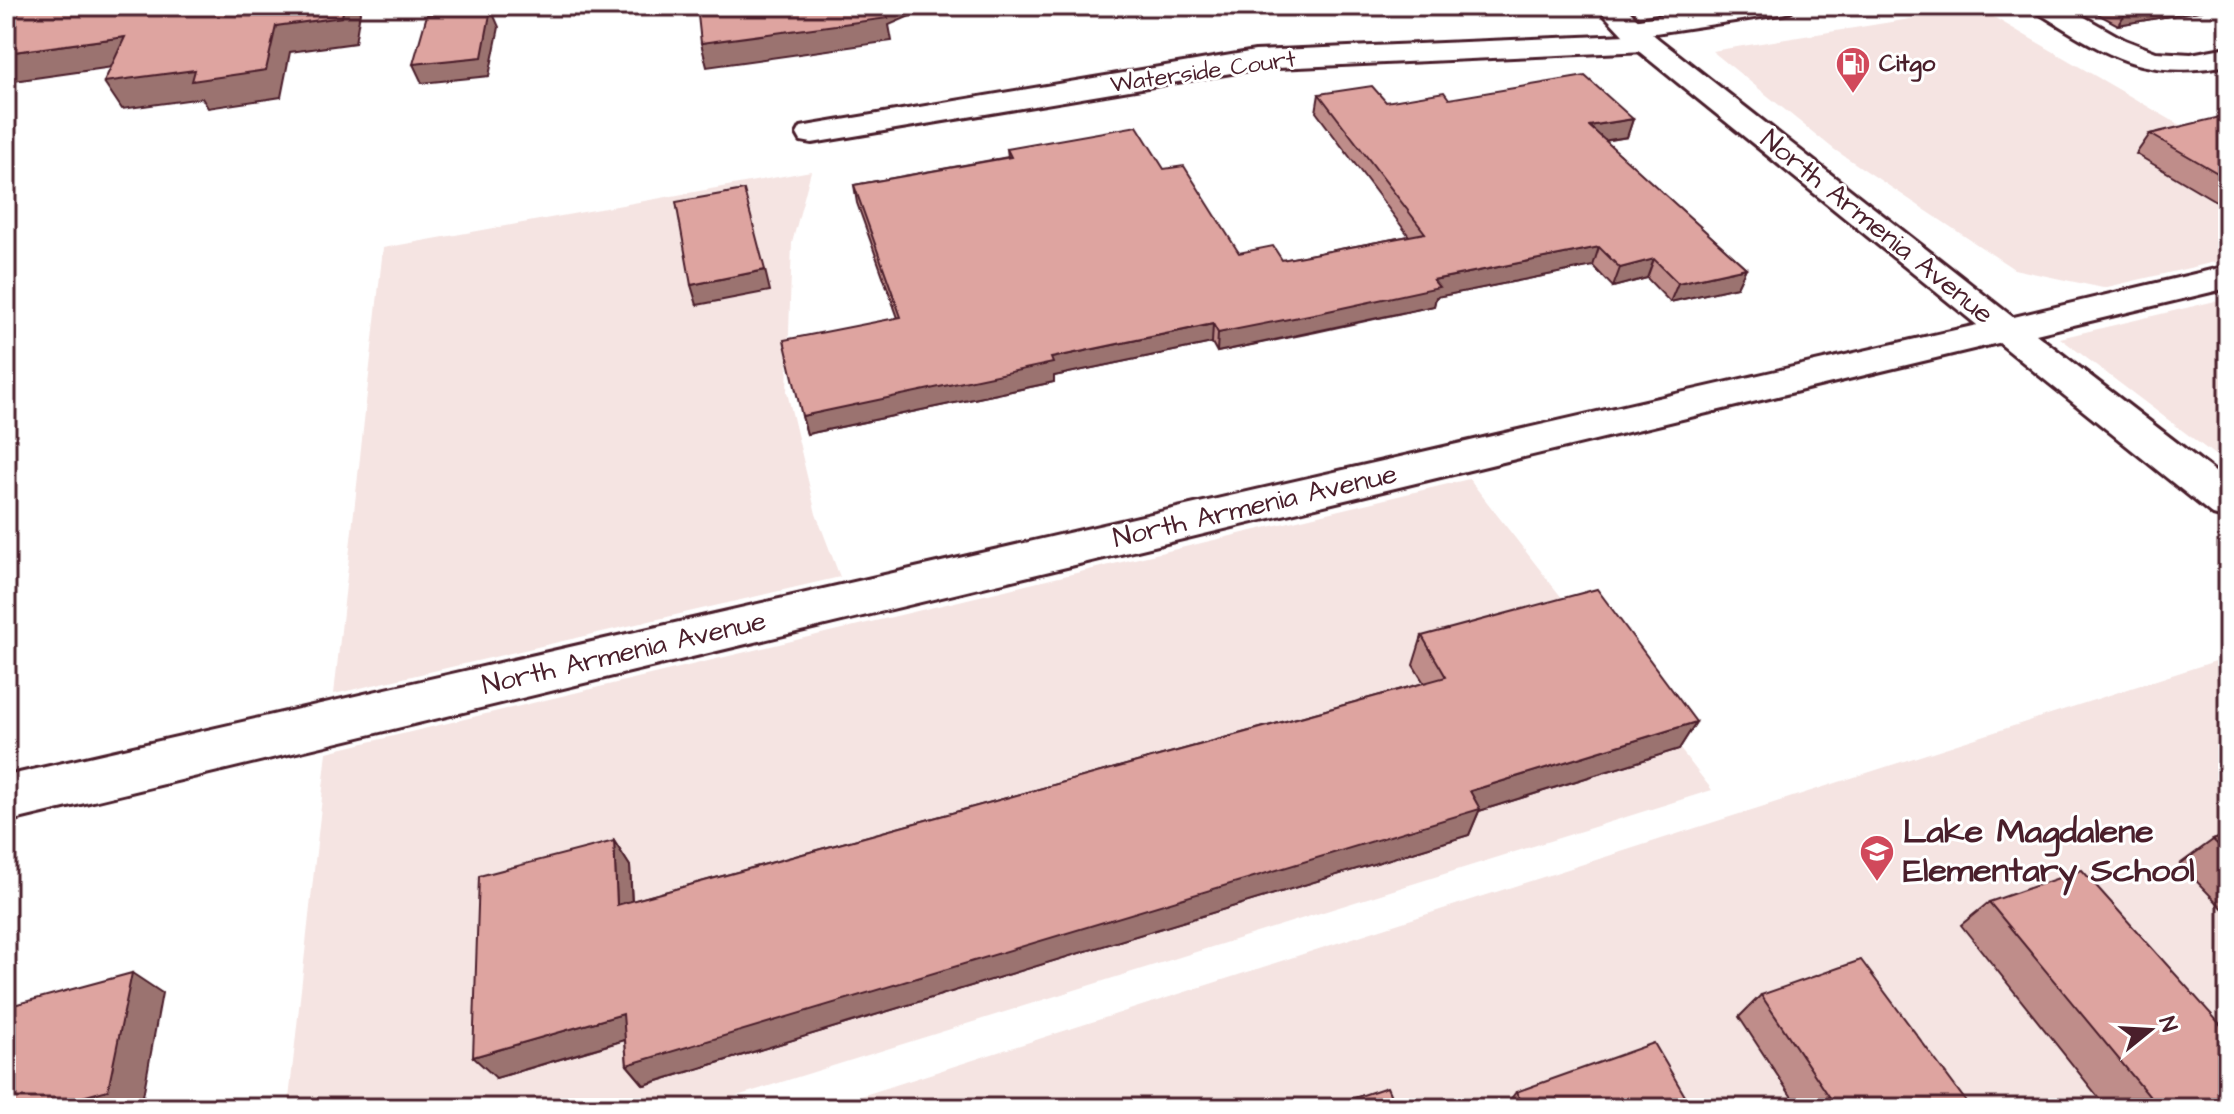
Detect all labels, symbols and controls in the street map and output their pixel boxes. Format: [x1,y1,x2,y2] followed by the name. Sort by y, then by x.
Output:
[1108,42,1298,102] street label: Waterside Court
[1834,45,1872,95] fuel station icon: Citgo
[1879,47,1936,82] place label: Citgo
[1752,121,2002,333] street label: North Armenia Avenue
[1109,454,1401,558] street label: North Armenia Avenue
[478,601,770,705] street label: North Armenia Avenue
[1903,808,2195,896] place label: Lake Magdalene Elementary School
[1858,833,1896,883] school or university icon: Lake Magdalene Elementary School
[2110,990,2190,1070] north arrow
[2151,1013,2185,1036] text: N

